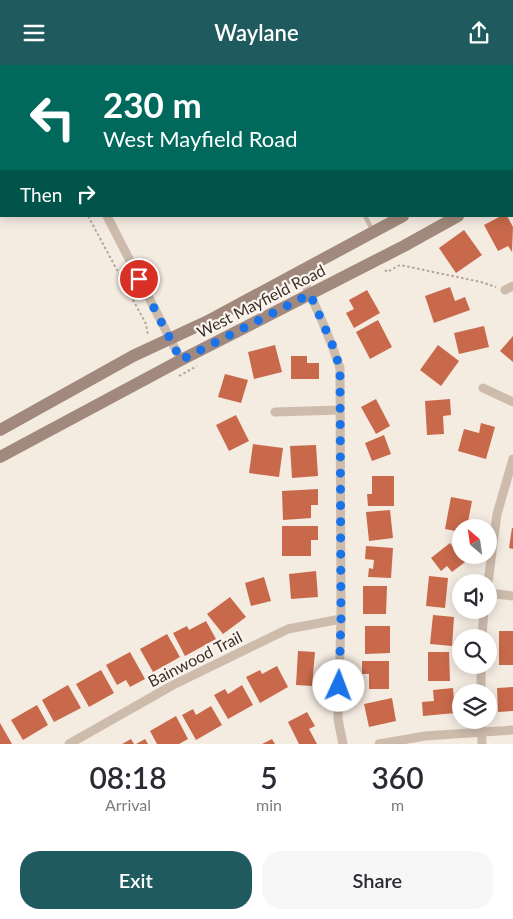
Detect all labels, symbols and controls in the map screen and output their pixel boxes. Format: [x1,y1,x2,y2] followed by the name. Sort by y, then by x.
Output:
[20,19,48,47] icon: menu
[214,19,299,46] text: Waylane
[465,19,493,47] icon: share
[103,83,202,125] text: 230 m
[20,85,85,150] icon: left
[103,125,297,152] text: West Mayfield Road
[72,180,100,208] icon: right
[20,183,62,206] text: Then
[118,258,160,300] pin
[193,260,328,341] street label: West Mayfield Road
[125,265,153,293] icon: arrive
[452,519,498,564] north arrow
[452,519,497,729] map controls
[452,574,497,619] button: sound
[145,627,245,690] street label: Bainwood Trail
[452,629,497,674] button: search
[312,659,364,711] position arrow
[452,684,497,729] button: layers
[89,759,167,795] text: 08:18
[260,759,278,795] text: 5
[371,759,424,795] text: 360
[105,795,151,814] text: Arrival
[256,795,282,814] text: min
[391,795,404,814] text: m
[20,851,252,909] button: Exit
[262,851,493,909] button: Share

